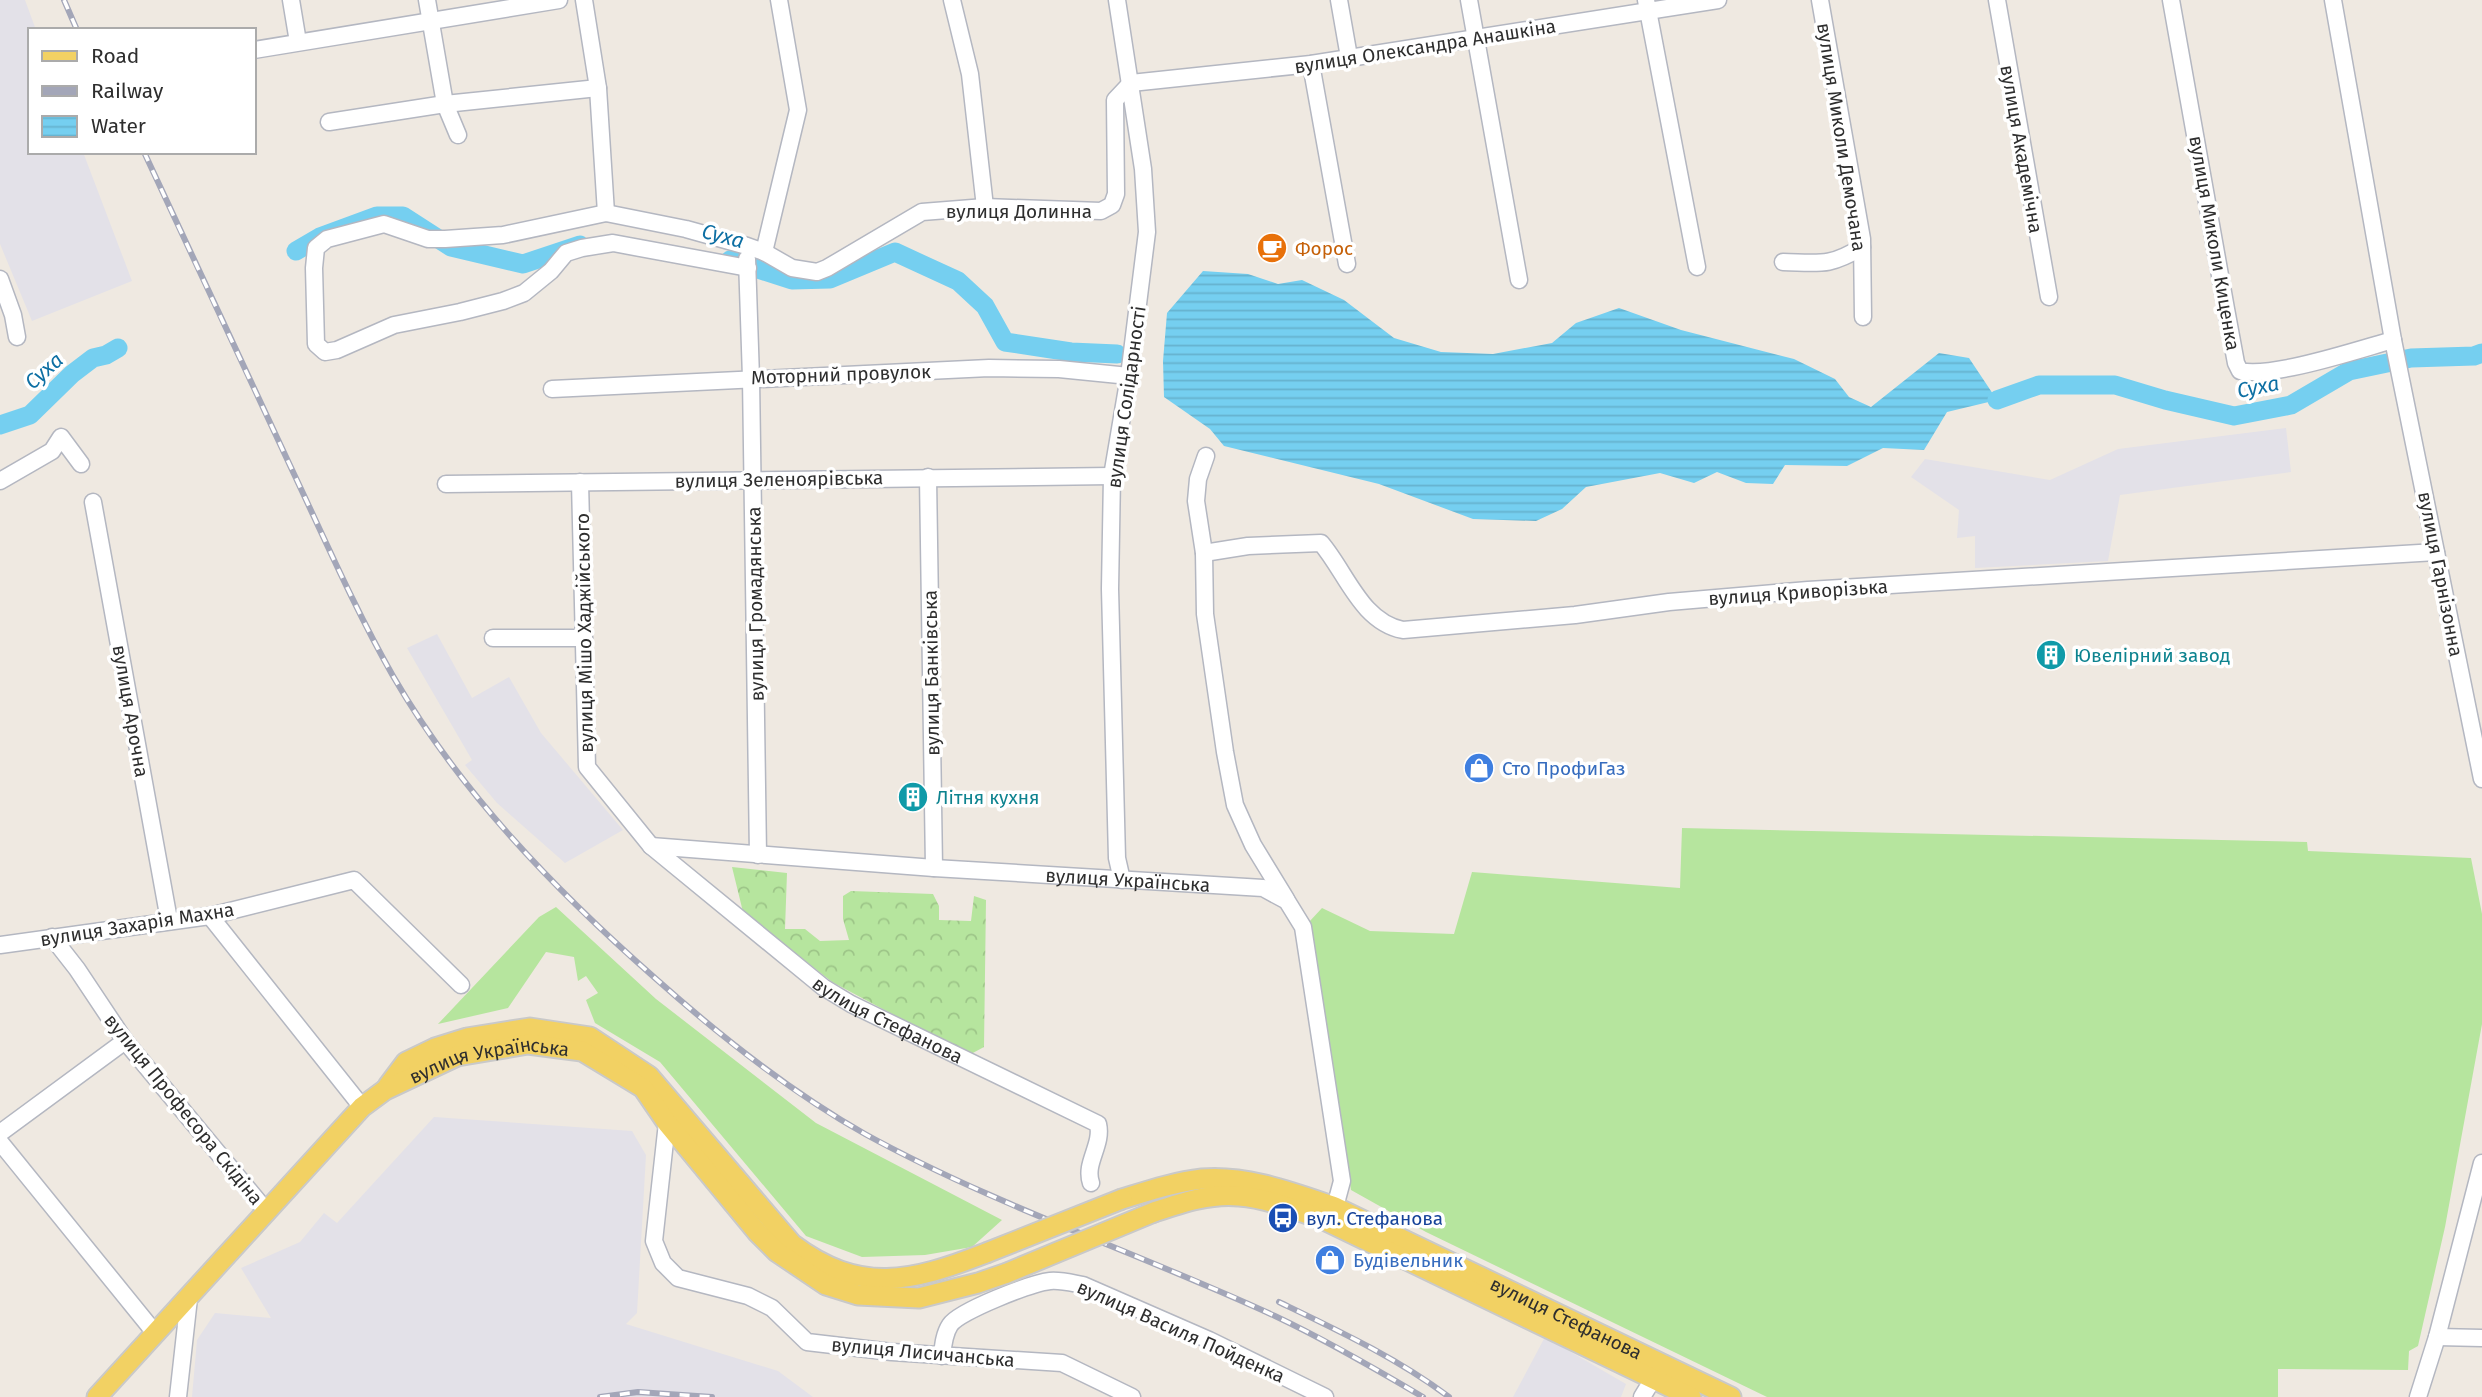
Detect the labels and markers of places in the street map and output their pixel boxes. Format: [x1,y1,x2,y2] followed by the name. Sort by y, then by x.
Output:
[1255,231,1289,265] cafe icon: Форос
[1295,237,1353,260] place label: Форос
[2034,638,2068,672] building icon: Ювелірний завод
[2074,644,2230,667] place label: Ювелірний завод
[1462,751,1496,785] shop icon: Сто ПрофиГаз
[1502,757,1626,780] place label: Сто ПрофиГаз
[896,780,930,814] building icon: Літня кухня
[936,786,1039,809] place label: Літня кухня
[1266,1201,1300,1235] bus stop icon: вул. Стефанова
[1306,1207,1443,1230] place label: вул. Стефанова
[1313,1243,1347,1277] shop icon: Будівельник
[1353,1249,1463,1272] place label: Будівельник

